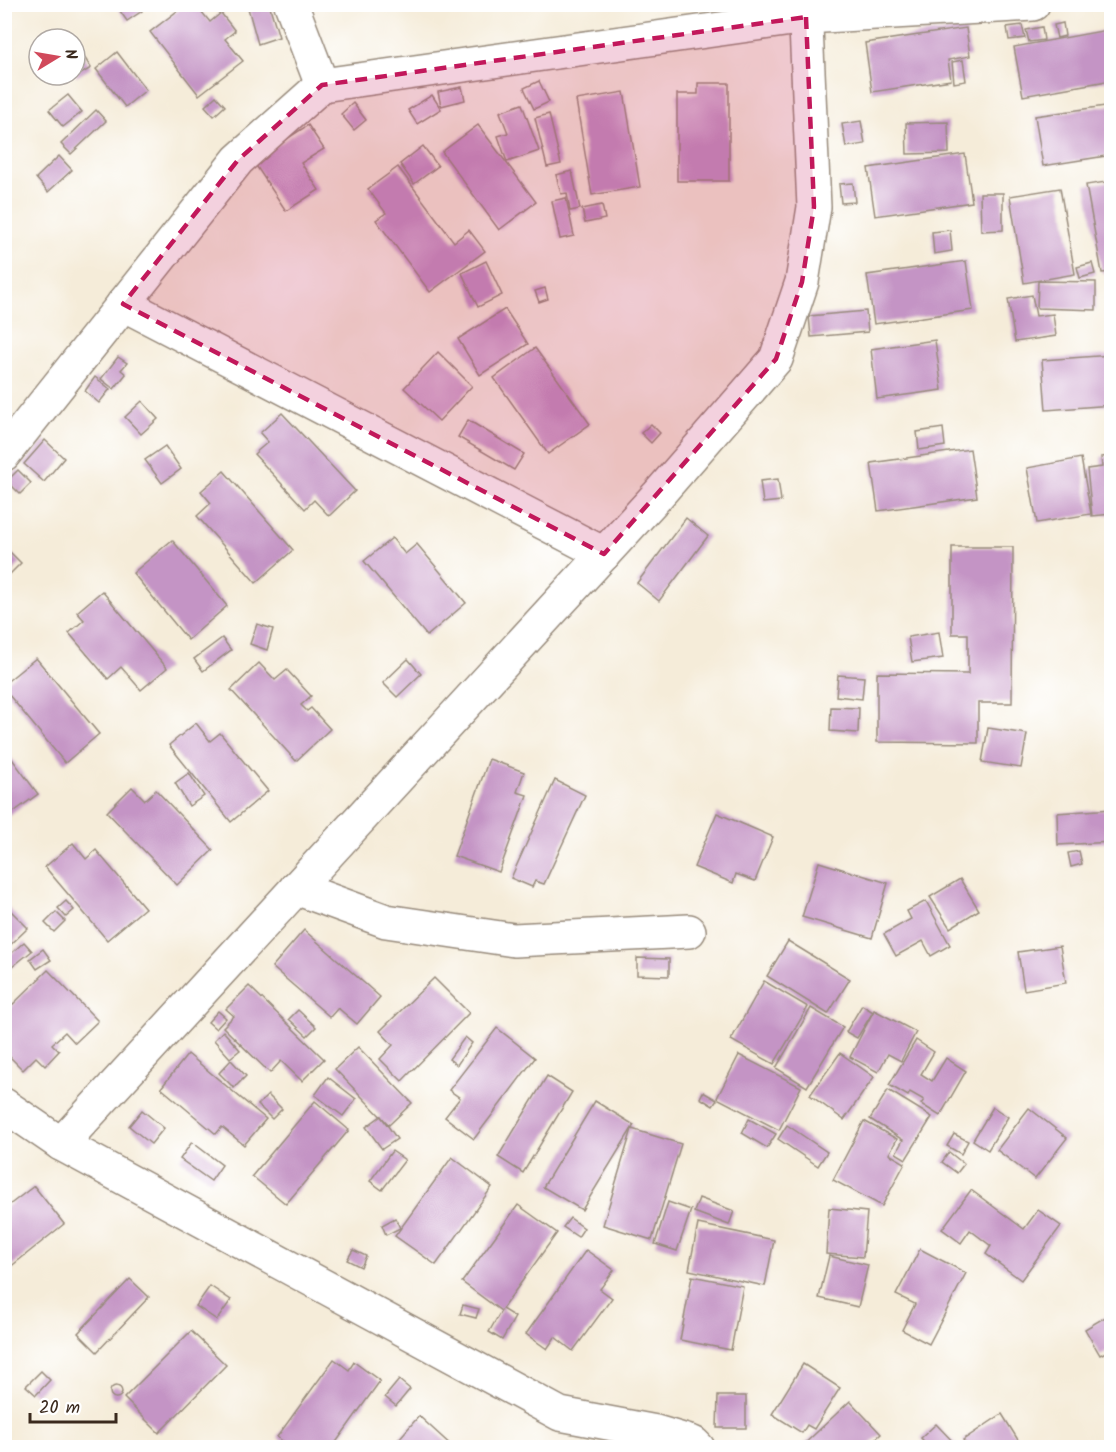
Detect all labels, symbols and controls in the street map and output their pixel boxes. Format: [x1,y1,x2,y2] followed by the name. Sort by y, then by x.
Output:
[27,27,87,87] north arrow
[57,47,83,62] text: N
[30,1386,116,1424] scale bar
[39,1394,80,1423] text: 20 m

